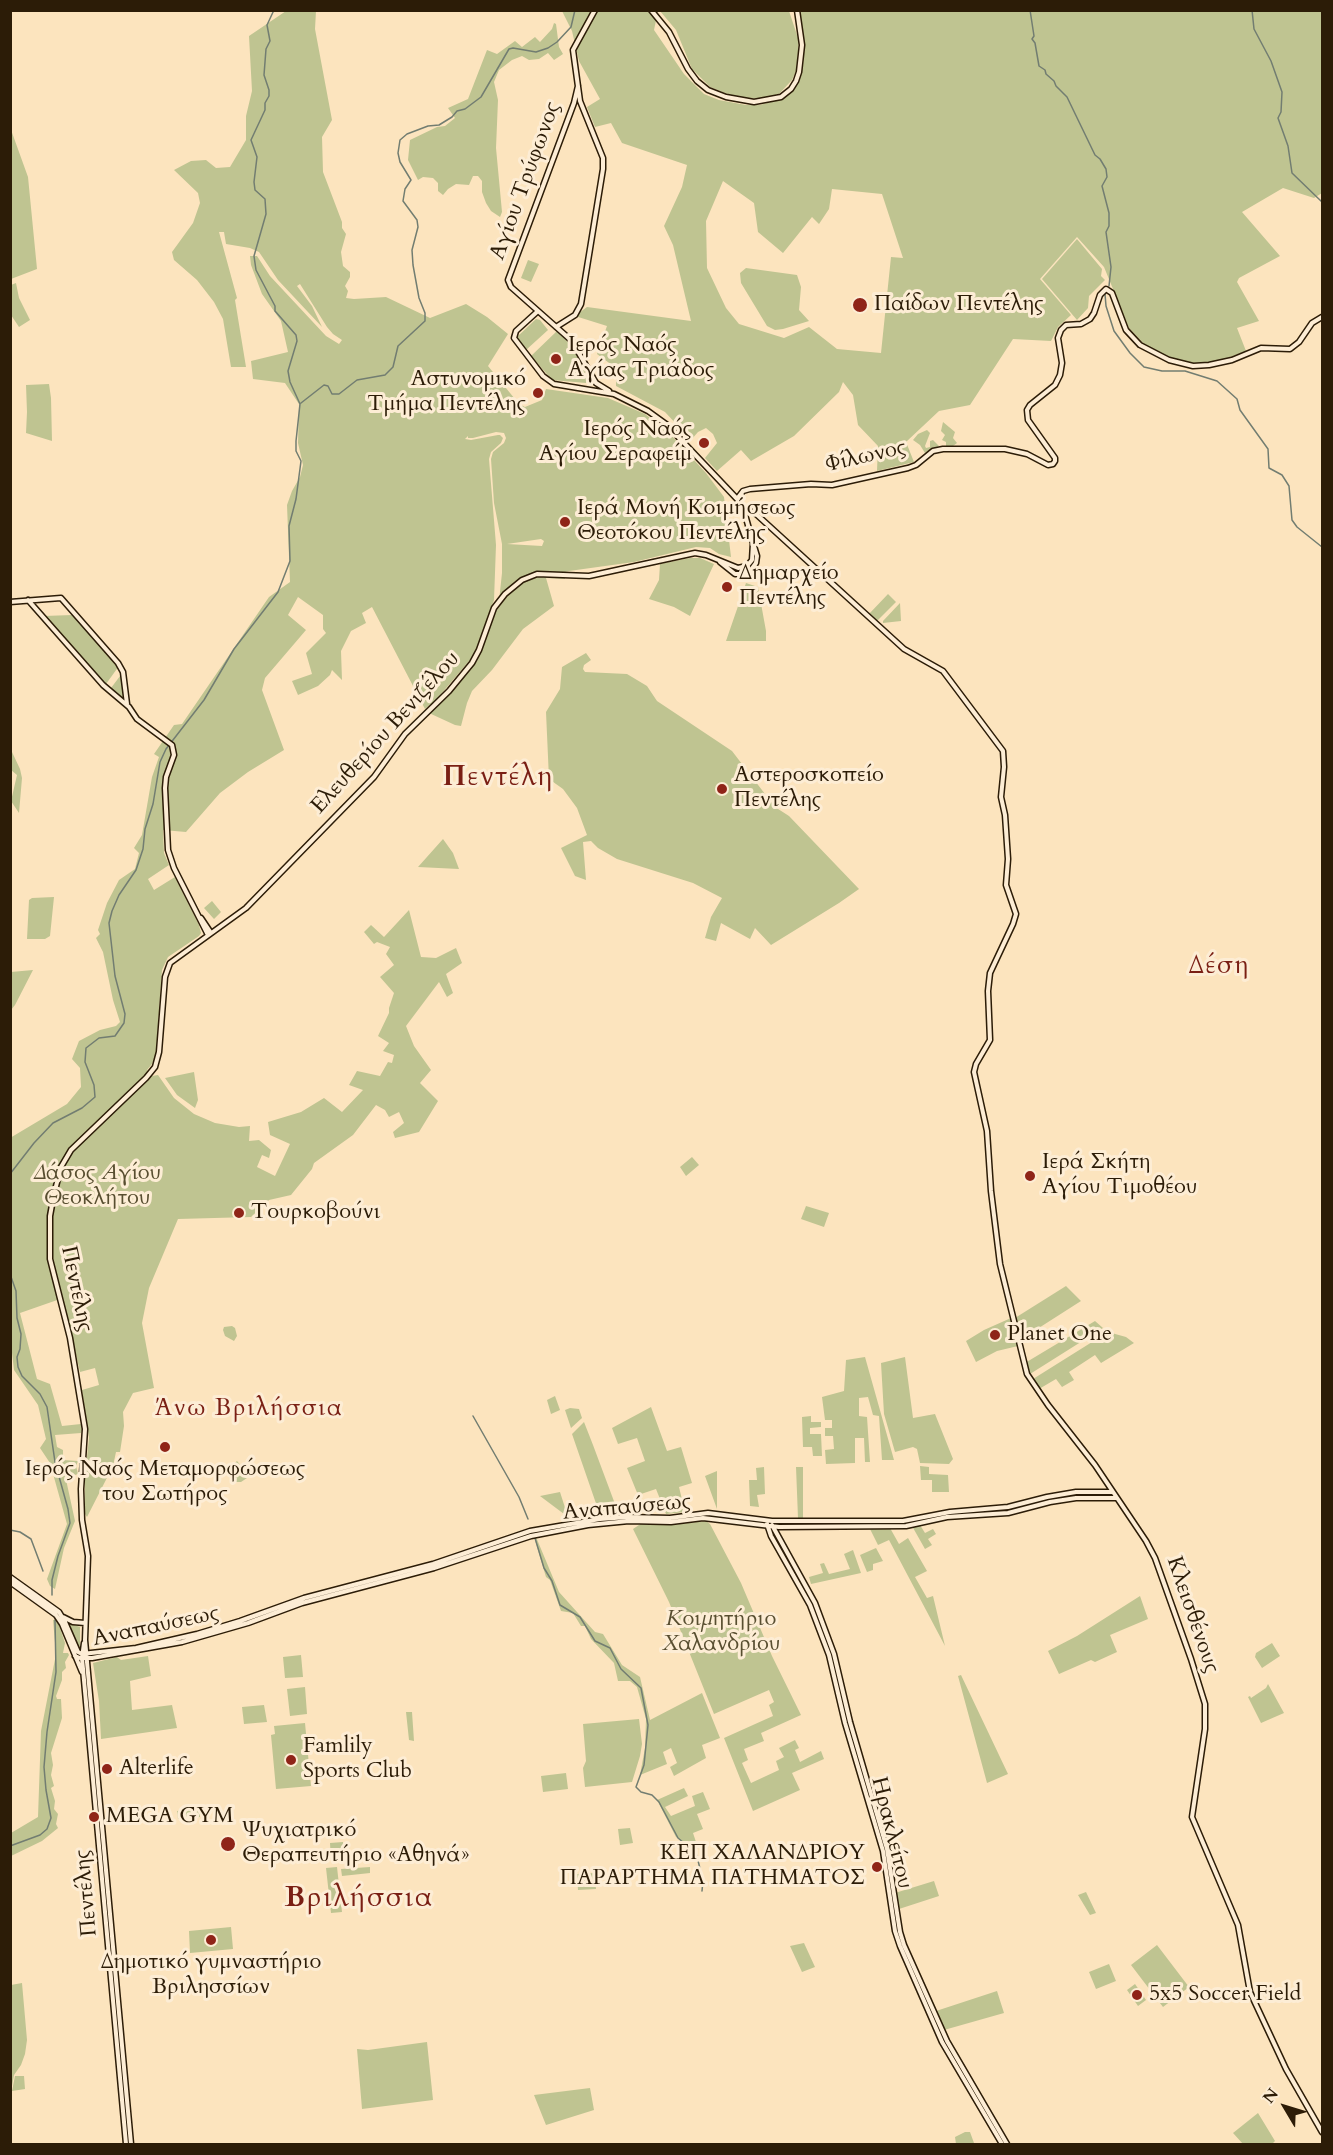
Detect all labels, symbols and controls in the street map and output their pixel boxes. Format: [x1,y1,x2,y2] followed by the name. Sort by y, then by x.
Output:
[485,98,567,264] street label: Αγίου Τρύφωνος
[874,292,1043,318] place label: Παίδων Πεντέλης
[851,296,869,314] marker: Παίδων Πεντέλης
[568,333,714,384] place label: Ιερός Ναός Αγίας Τριάδος
[549,352,563,366] marker: Ιερός Ναός Αγίας Τριάδος
[367,367,526,418] place label: Αστυνομικό Τμήμα Πεντέλης
[531,386,545,400] marker: Αστυνομικό Τμήμα Πεντέλης
[539,417,692,469] place label: Ιερός Ναός Αγίου Σεραφείμ
[823,435,909,479] street label: Φίλωνος
[697,436,711,450] marker: Ιερός Ναός Αγίου Σεραφείμ
[577,496,795,548] place label: Ιερά Μονή Κοιμήσεως Θεοτόκου Πεντέλης
[558,515,572,529] marker: Ιερά Μονή Κοιμήσεως Θεοτόκου Πεντέλης
[739,561,839,612] place label: Δημαρχείο Πεντέλης
[720,580,734,594] marker: Δημαρχείο Πεντέλης
[306,646,466,820] street label: Ελευθερίου Βενιζέλου
[443,762,553,796] district label: Πεντέλη
[734,763,884,814] place label: Αστεροσκοπείο Πεντέλης
[715,782,729,796] marker: Αστεροσκοπείο Πεντέλης
[1188,951,1250,983] district label: Δέση
[1042,1150,1197,1202] place label: Ιερά Σκήτη Αγίου Τιμοθέου
[33,1161,161,1212] park label: Δάσος Αγίου Θεοκλήτου
[1023,1169,1037,1183] marker: Ιερά Σκήτη Αγίου Τιμοθέου
[251,1200,381,1226] place label: Τουρκοβούνι
[232,1206,246,1220] marker: Τουρκοβούνι
[54,1244,98,1334] street label: Πεντέλης
[1007,1322,1112,1348] place label: Planet One
[988,1328,1002,1342] marker: Planet One
[155,1395,343,1423] district label: Άνω Βριλήσσια
[158,1440,172,1454] marker: Ιερός Ναός Μεταμορφώσεως του Σωτήρος
[25,1457,305,1508] place label: Ιερός Ναός Μεταμορφώσεως του Σωτήρος
[562,1489,692,1527] street label: Αναπαύσεως
[1160,1553,1224,1677] street label: Κλεισθένους
[90,1601,222,1653] street label: Αναπαύσεως
[662,1607,780,1658] park label: Κοιμητήριο Χαλανδρίου
[303,1734,412,1786] place label: Famlily Sports Club
[284,1753,298,1767] marker: Famlily Sports Club
[119,1756,194,1782] place label: Alterlife
[100,1762,114,1776] marker: Alterlife
[864,1774,918,1892] street label: Ηρακλείτου
[106,1804,234,1830] place label: ΜEGA GYM
[87,1810,101,1824] marker: ΜEGA GYM
[242,1818,470,1870] place label: Ψυχιατρικό Θεραπευτήριο «Αθηνά»
[219,1835,237,1853] marker: Ψυχιατρικό Θεραπευτήριο «Αθηνά»
[560,1841,865,1892] place label: ΚΕΠ ΧΑΛΑΝΔΡΙΟΥ ΠΑΡΑΡΤΗΜΑ ΠΑΤΗΜΑΤΟΣ
[70,1848,104,1938] street label: Πεντέλης
[870,1860,884,1874] marker: ΚΕΠ ΧΑΛΑΝΔΡΙΟΥ ΠΑΡΑΡΤΗΜΑ ΠΑΤΗΜΑΤΟΣ
[285,1883,433,1917] district label: Βριλήσσια
[204,1933,218,1947] marker: Δημοτικό γυμναστήριο Βριλησσίων
[101,1950,321,2002] place label: Δημοτικό γυμναστήριο Βριλησσίων
[1149,1982,1301,2008] place label: 5x5 Soccer Field
[1130,1988,1144,2002] marker: 5x5 Soccer Field
[1255,2077,1315,2137] north arrow
[1258,2084,1284,2108] text: N

